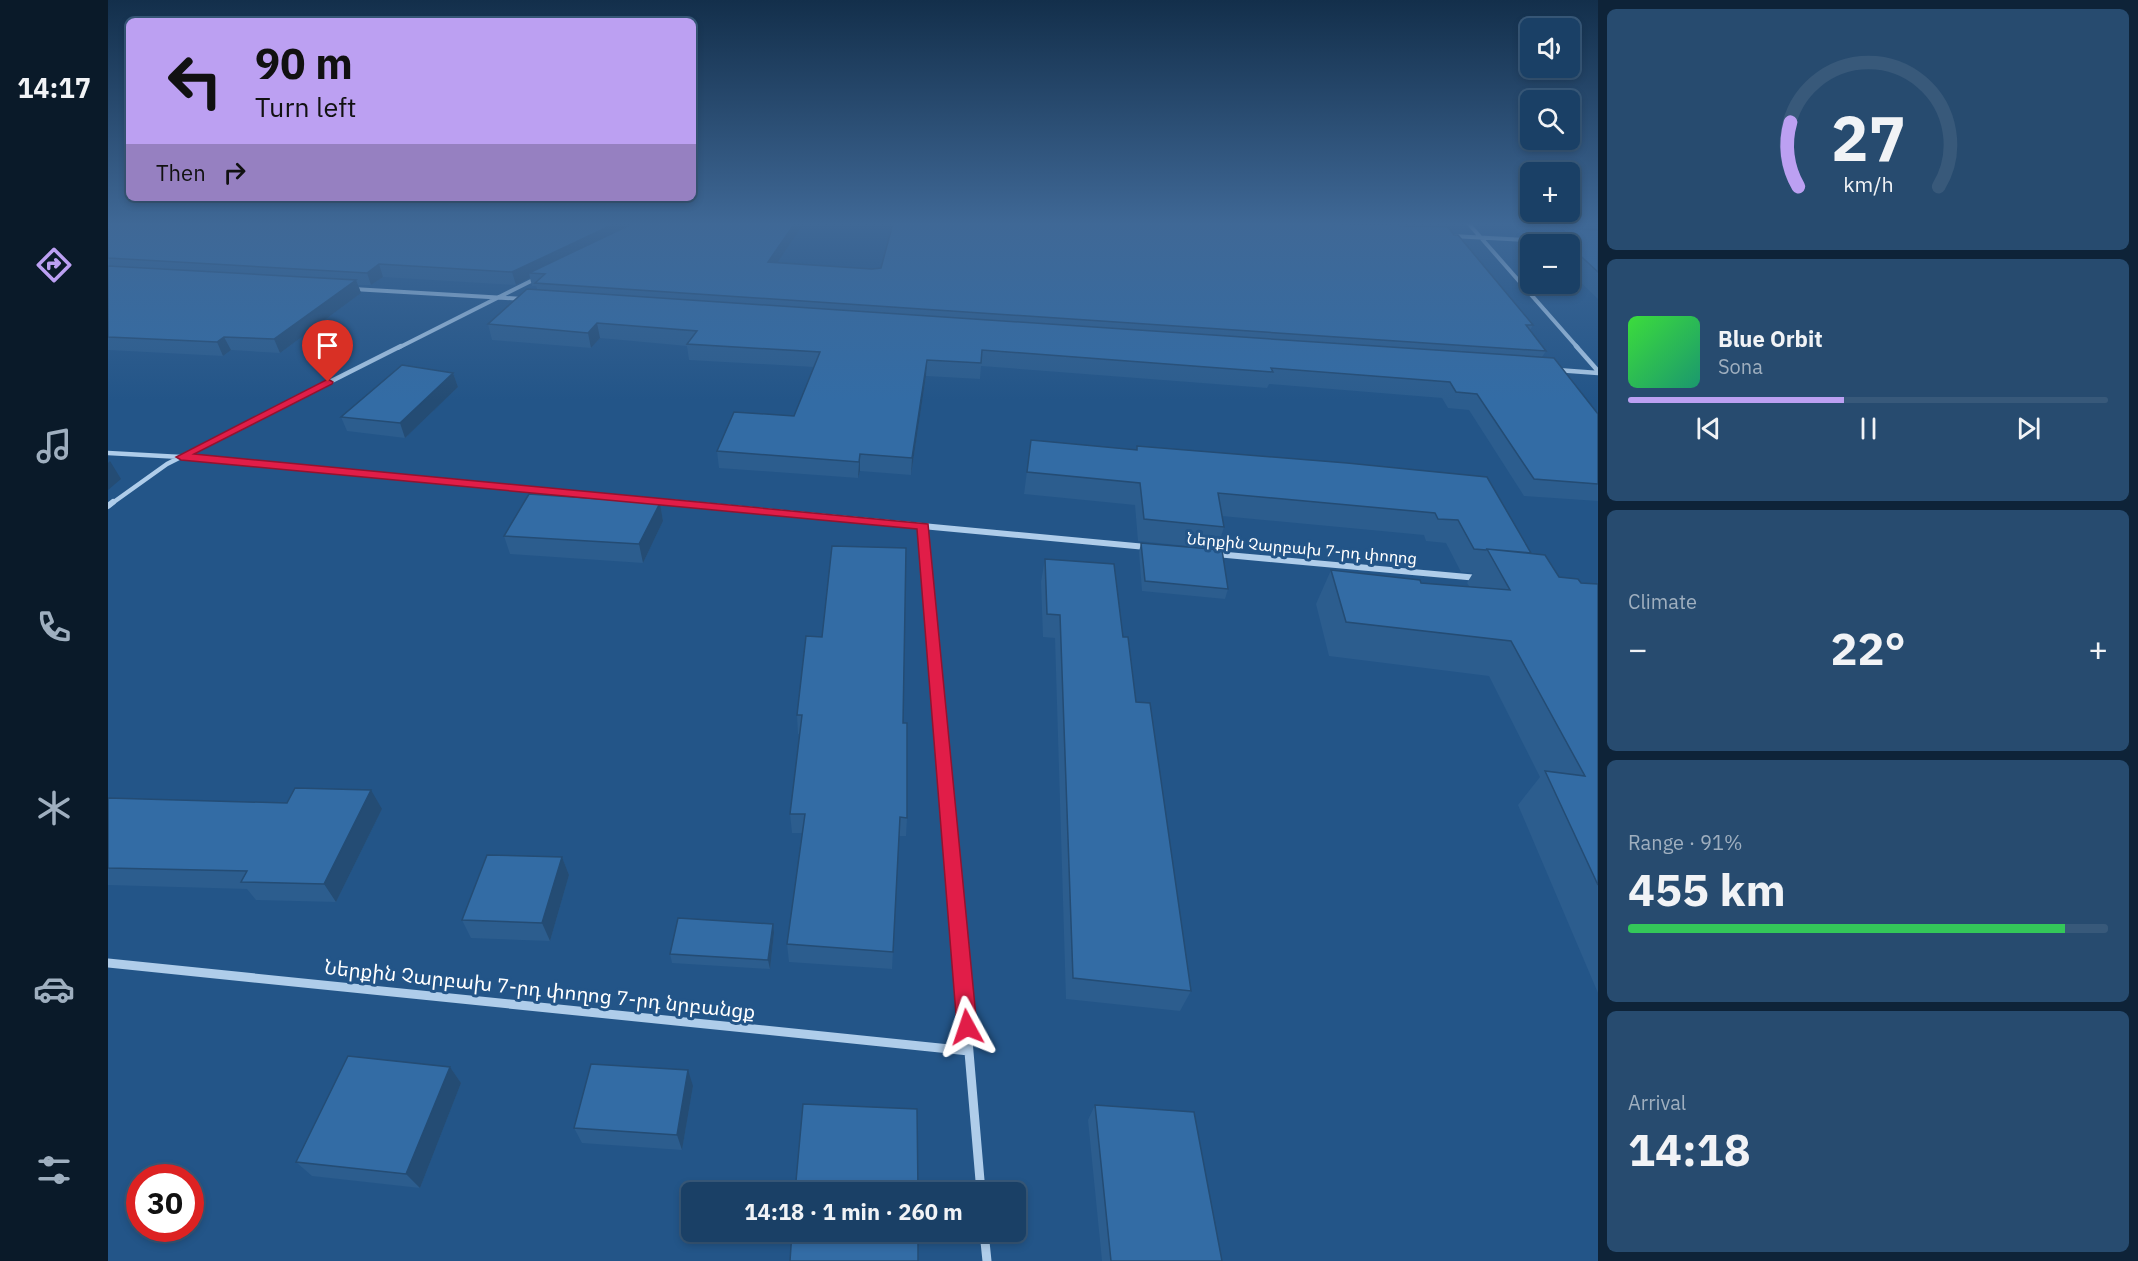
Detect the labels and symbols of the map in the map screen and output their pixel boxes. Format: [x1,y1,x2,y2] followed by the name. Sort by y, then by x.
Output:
[302,320,353,382] pin
[1186,528,1418,568] street label: Ներքին Չարբախ 7-րդ փողոց
[323,953,757,1025] street label: Ներքին Չարբախ 7-րդ փողոց 7-րդ նրբանցք
[935,995,999,1059] position arrow
[126,1164,204,1242] speed limit sign: 30

